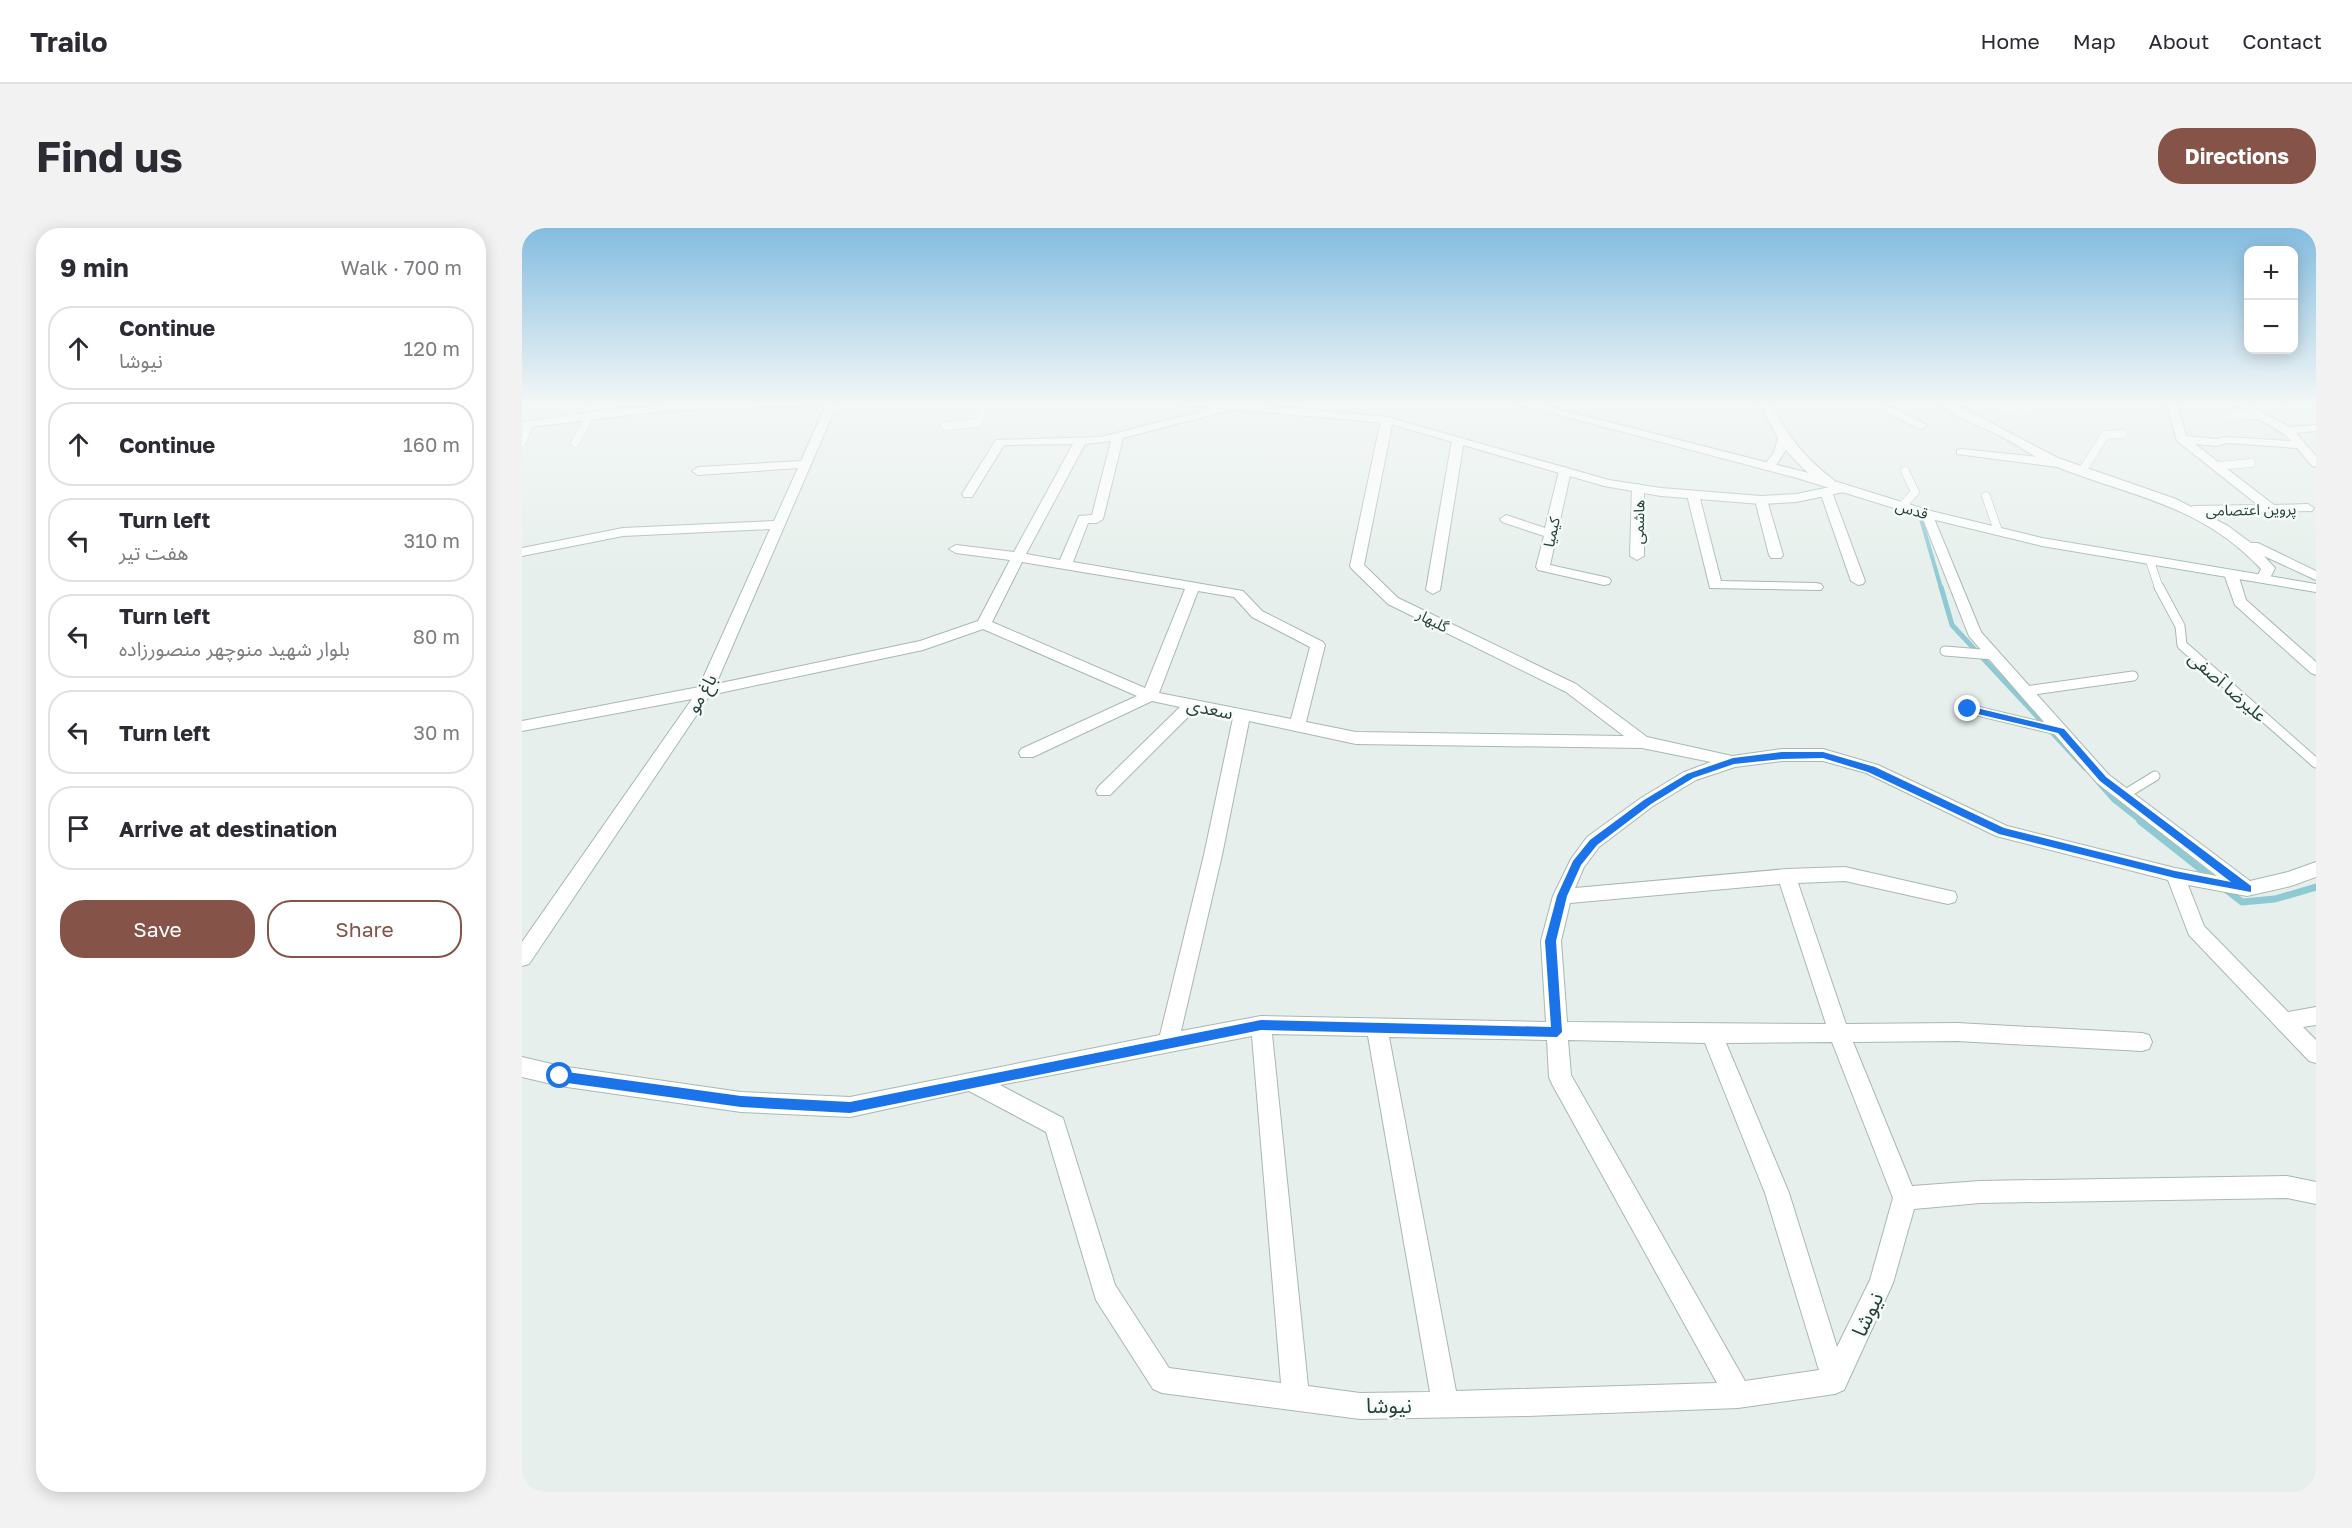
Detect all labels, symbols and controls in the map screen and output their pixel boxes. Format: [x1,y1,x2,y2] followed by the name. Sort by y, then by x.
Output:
[30,25,108,58] text: Trailo
[1980,28,2040,54] text: Home
[2073,28,2116,54] text: Map
[2149,28,2209,54] text: About
[2242,28,2322,54] text: Contact
[2158,128,2316,184] button: Directions
[36,131,183,181] text: Find us
[2244,246,2298,354] map controls
[2244,246,2298,300] button: +
[60,252,129,283] text: 9 min
[341,255,462,279] text: Walk · 700 m
[2244,300,2298,354] button: −
[119,314,215,341] text: Continue
[62,332,95,365] icon: ahead
[404,336,460,360] text: 120 m
[119,348,163,372] text: نیوشا
[62,428,95,461] icon: ahead
[119,431,215,458] text: Continue
[403,432,460,456] text: 160 m
[1893,496,1931,523] street label: قدس
[2206,499,2296,521] street label: پروین اعتصامی
[1629,500,1648,544] street label: هاشمی
[119,506,210,533] text: Turn left
[1539,514,1563,549] street label: کیمیا
[62,524,95,557] icon: left
[404,528,460,552] text: 310 m
[119,540,189,564] text: هفت تیر
[119,602,210,629] text: Turn left
[1413,604,1453,637] street label: گلبهار
[62,620,95,653] icon: left
[413,624,460,648] text: 80 m
[119,636,350,660] text: بلوار شهید منوچهر منصورزاده
[2184,646,2272,727] street label: علیرضا آصفی
[681,669,724,719] street label: باغ مو
[1185,693,1235,724] street label: سعدی
[1954,695,1980,721] route end
[62,716,95,749] icon: left
[119,719,210,746] text: Turn left
[413,720,460,744] text: 30 m
[62,812,95,845] icon: arrive
[119,815,337,842] text: Arrive at destination
[60,900,255,958] button: Save
[267,900,462,958] button: Share
[546,1062,572,1088] route start
[1846,1288,1888,1340] street label: نیوشا
[1366,1392,1412,1418] street label: نیوشا

